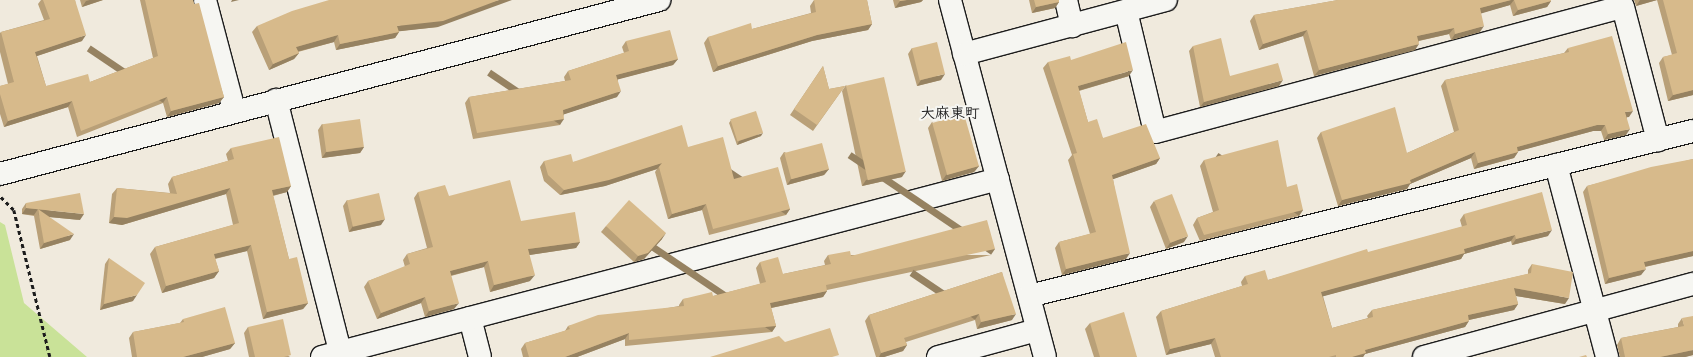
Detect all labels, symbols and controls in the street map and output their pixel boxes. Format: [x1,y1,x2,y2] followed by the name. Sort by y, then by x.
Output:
[920,105,980,123] district label: 大麻東町

